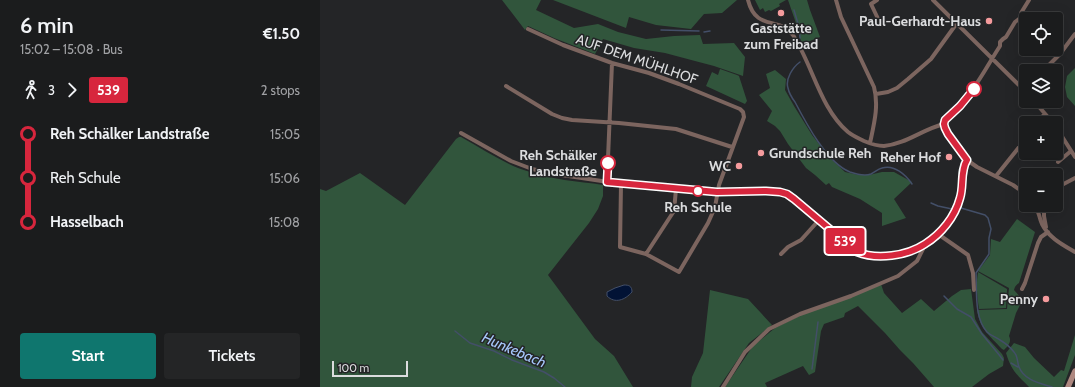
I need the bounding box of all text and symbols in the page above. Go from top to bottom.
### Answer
marker: Gaststätte zum Freibad [776,8,786,18]
text: 6 min [20,12,74,39]
place label: Paul-Gerhardt-Haus [859,12,981,30]
map controls [1019,12,1063,212]
button: locate [1019,12,1063,56]
marker: Paul-Gerhardt-Haus [984,16,994,26]
place label: Gaststätte zum Freibad [744,19,818,53]
text: €1.50 [263,25,300,43]
street label: AUF DEM MÜHLHOF [574,30,701,89]
text: 15:02 – 15:08 · Bus [20,41,123,57]
button: layers [1019,64,1063,108]
icon: walk [20,79,42,101]
icon: forward [61,79,83,101]
text: 539 [97,81,120,99]
unlabelled marker [966,81,982,97]
text: 3 [48,82,55,98]
text: 2 stops [261,82,300,98]
button: + [1019,116,1063,160]
text: Reh Schälker Landstraße [50,125,209,143]
text: 15:05 [270,126,300,142]
place label: Grundschule Reh [769,144,871,162]
place label: Reh Schälker Landstraße [519,146,597,180]
marker: Grundschule Reh [756,148,766,158]
place label: Reher Hof [880,148,941,166]
marker: Reher Hof [944,152,954,162]
marker: Reh Schälker Landstraße [600,155,616,171]
place label: WC [709,157,731,175]
marker: WC [734,161,744,171]
button: − [1019,168,1063,212]
text: Reh Schule [50,169,121,187]
text: 15:06 [270,170,300,186]
marker: Reh Schule [692,185,704,197]
place label: Reh Schule [664,198,732,216]
text: Hasselbach [50,213,124,231]
text: 15:08 [269,214,300,230]
line badge: 539 [822,228,868,254]
text: 539 [834,232,856,250]
place label: Penny [1000,290,1038,308]
marker: Penny [1041,294,1051,304]
water label: Hunkebach [479,328,549,372]
button: Start [20,333,156,379]
button: Tickets [164,333,300,379]
scale bar [332,359,408,378]
text: 100 m [338,361,369,375]

